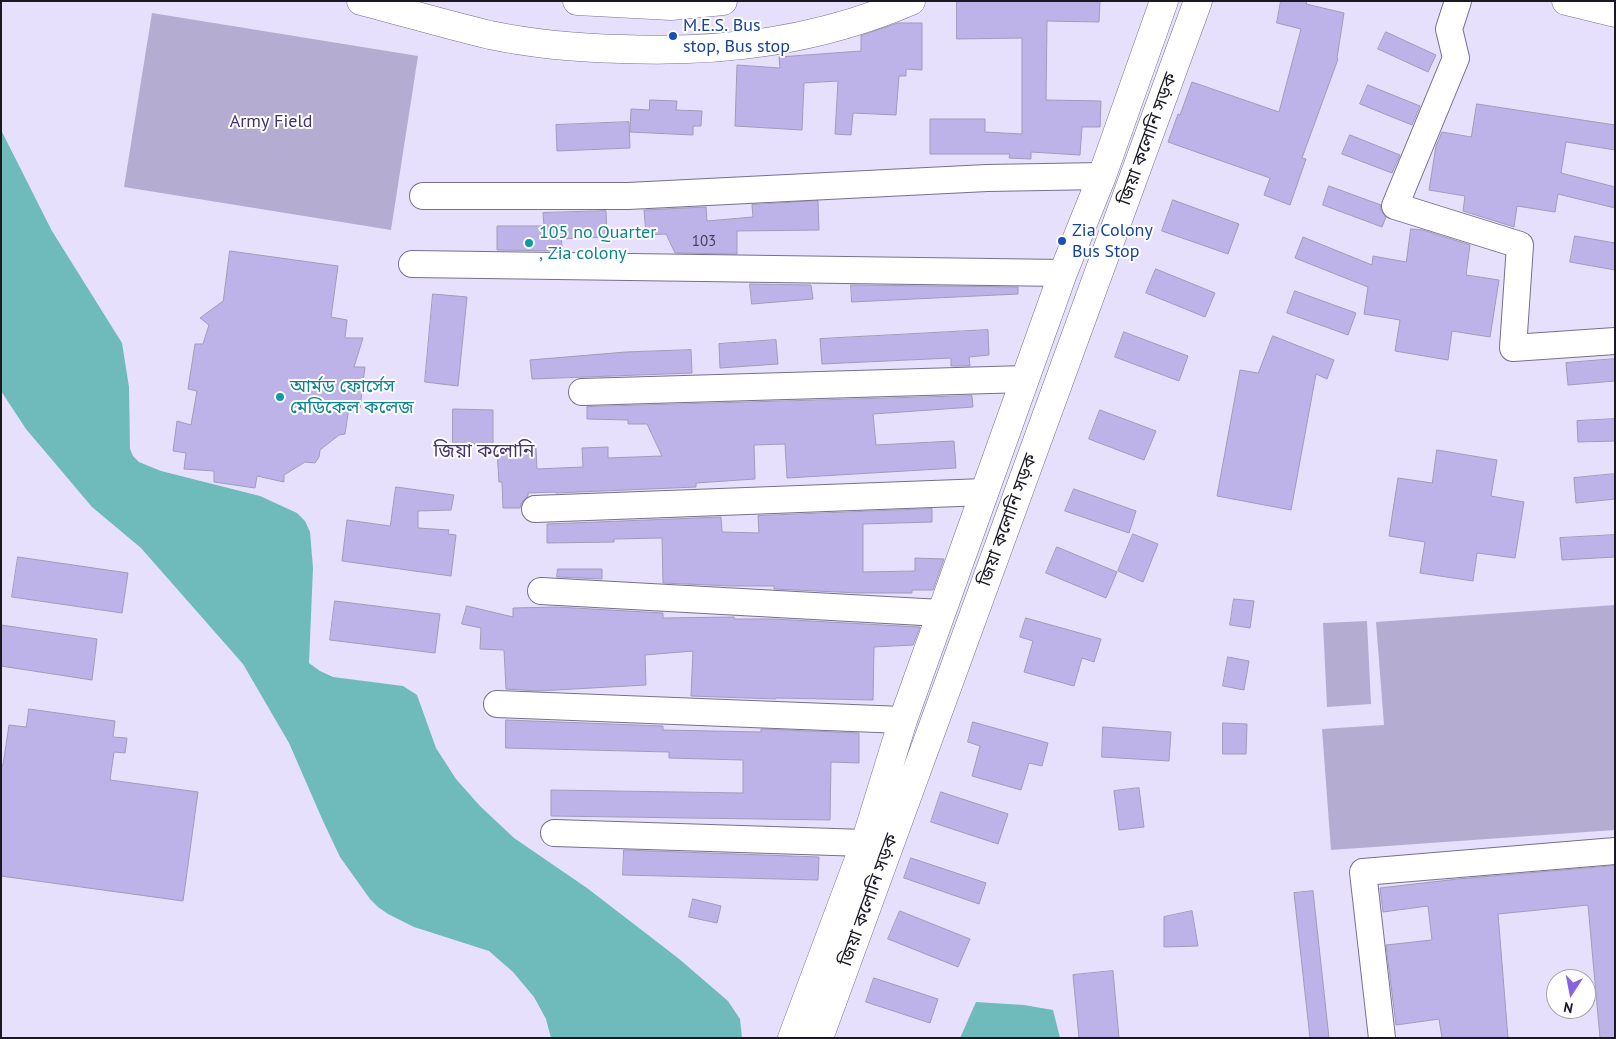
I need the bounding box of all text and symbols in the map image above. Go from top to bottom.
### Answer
place label: M.E.S. Bus stop, Bus stop [683,15,790,58]
marker: M.E.S. Bus stop, Bus stop [667,30,679,42]
street label: জিয়া কলোনি সড়ক [1114,70,1182,208]
park label: Army Field [230,111,312,133]
place label: Zia Colony Bus Stop [1072,220,1153,262]
place label: 105 no Quarter , Zia colony [539,222,656,264]
house number: 103 [692,233,716,251]
marker: Zia Colony Bus Stop [1056,235,1068,247]
marker: 105 no Quarter , Zia colony [523,237,535,249]
place label: আর্মড ফোর্সেস মেডিকেল কলেজ [290,376,414,418]
marker: আর্মড ফোর্সেস মেডিকেল কলেজ [274,391,286,403]
district label: জিয়া কলোনি [433,441,535,463]
street label: জিয়া কলোনি সড়ক [974,451,1042,589]
street label: জিয়া কলোনি সড়ক [835,831,903,969]
north arrow [1546,969,1596,1019]
text: N [1562,998,1575,1017]

